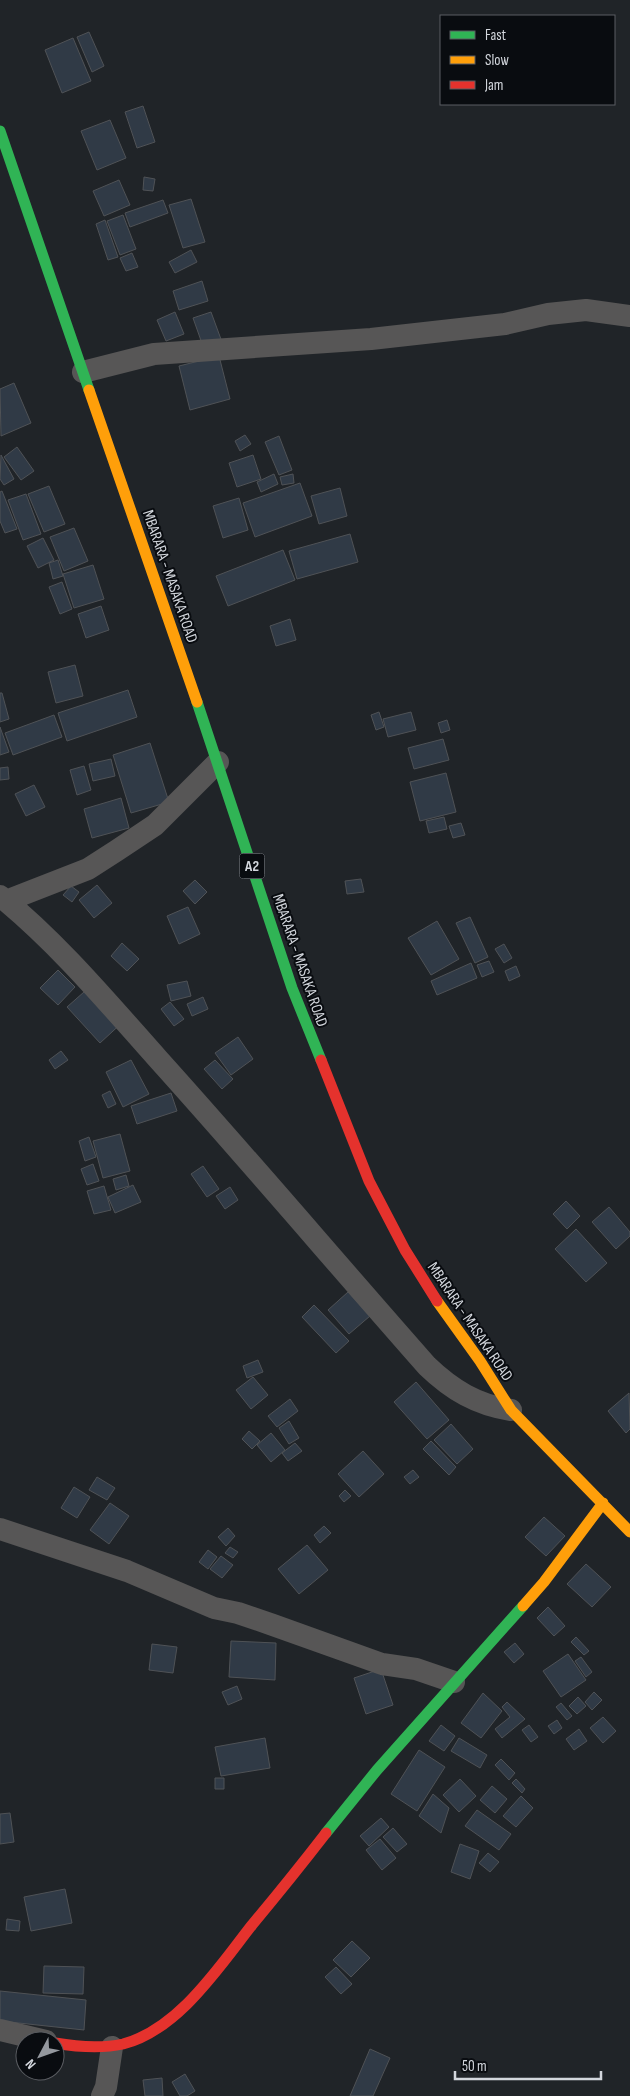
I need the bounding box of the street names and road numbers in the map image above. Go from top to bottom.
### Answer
street label: MBARARA - MASAKA ROAD [138,508,201,645]
road number: A2 [240,854,264,878]
street label: MBARARA - MASAKA ROAD [268,892,331,1029]
street label: MBARARA - MASAKA ROAD [423,1259,517,1385]

